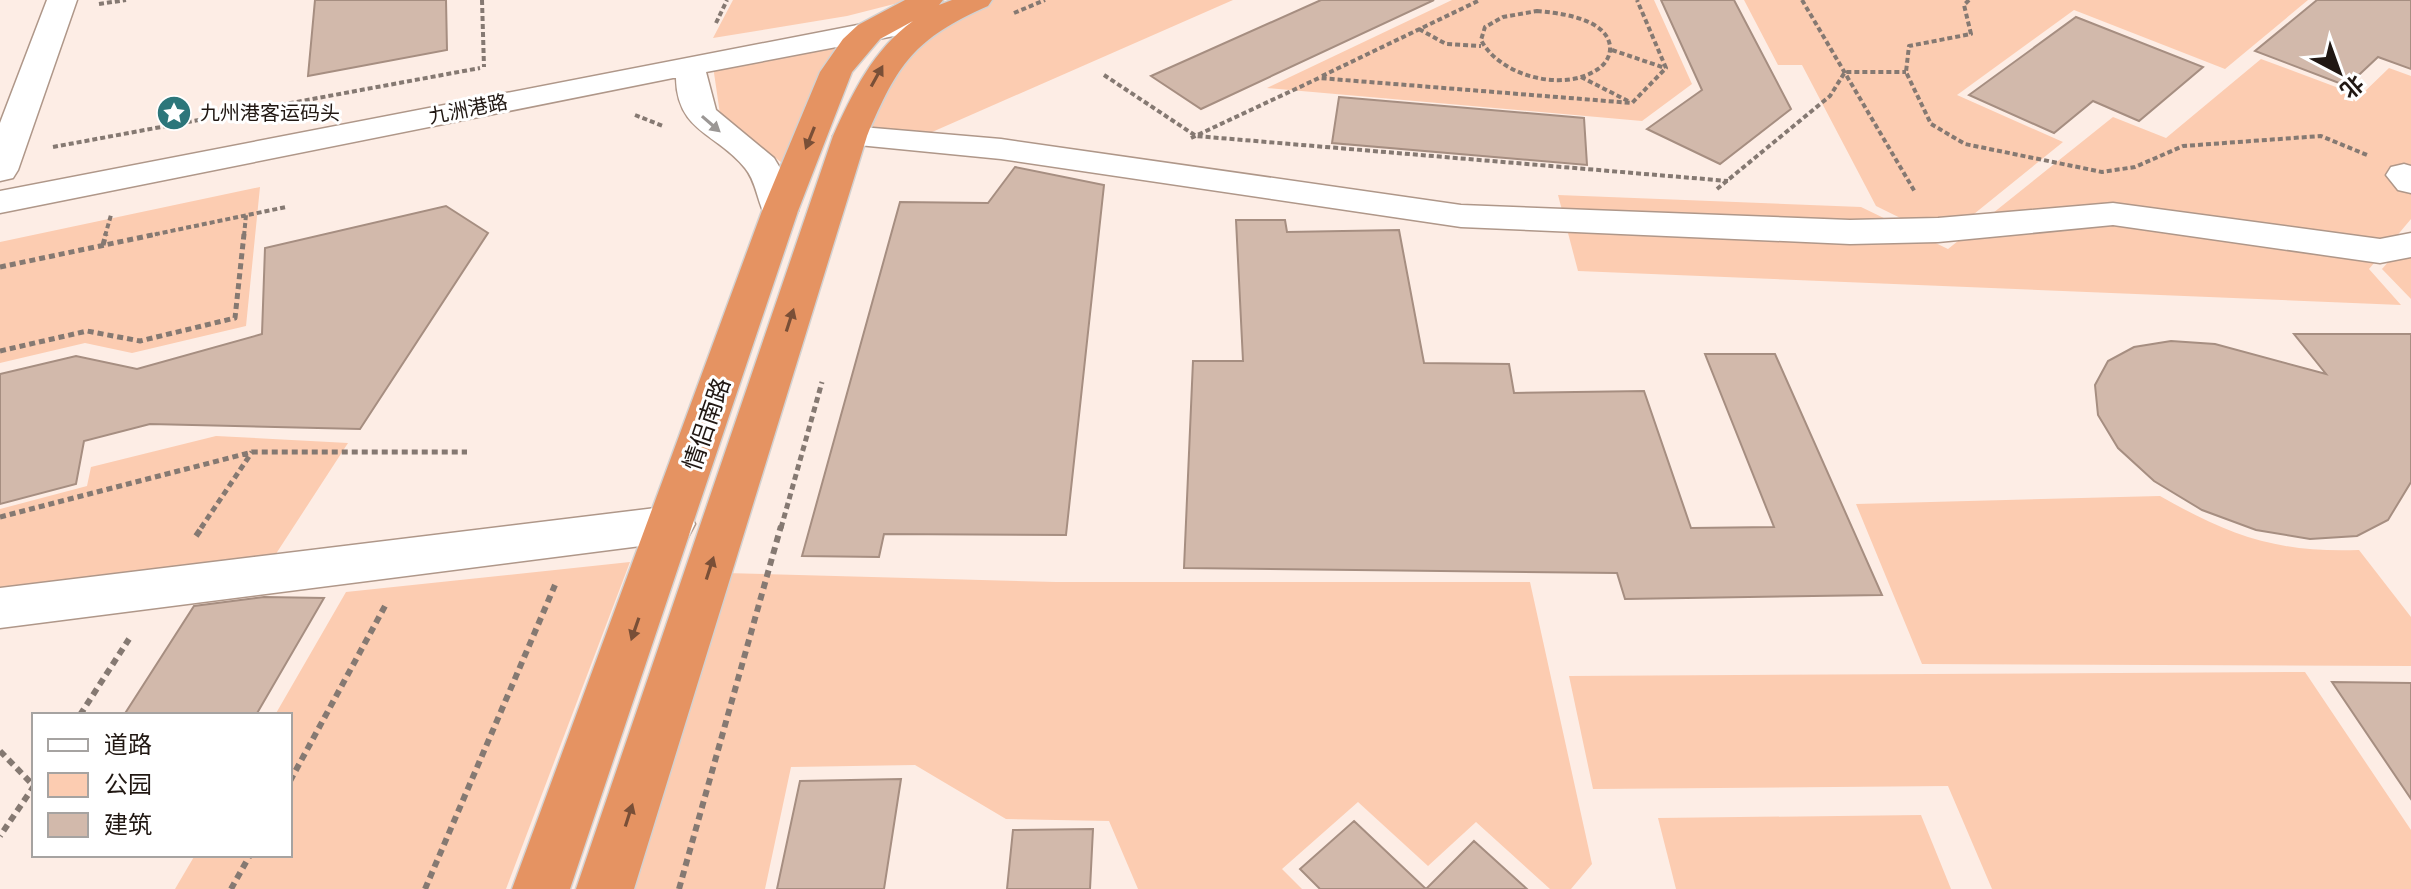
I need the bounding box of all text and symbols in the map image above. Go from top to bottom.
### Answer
north arrow [2299,32,2379,112]
one-way arrow [870,65,884,87]
text: 北 [2334,69,2368,103]
street label: 九洲港路 [427,91,510,129]
place icon: 九州港客运码头 [155,94,193,132]
place label: 九州港客运码头 [200,102,340,126]
one-way arrow [701,115,721,132]
one-way arrow [803,126,816,150]
one-way arrow [784,308,797,332]
street label: 情侣南路 [678,374,737,474]
one-way arrow [704,555,716,579]
one-way arrow [628,617,640,641]
legend [32,713,292,857]
text: 道路 [104,731,152,760]
text: 公园 [104,771,152,800]
one-way arrow [624,802,636,826]
text: 建筑 [104,811,152,840]

